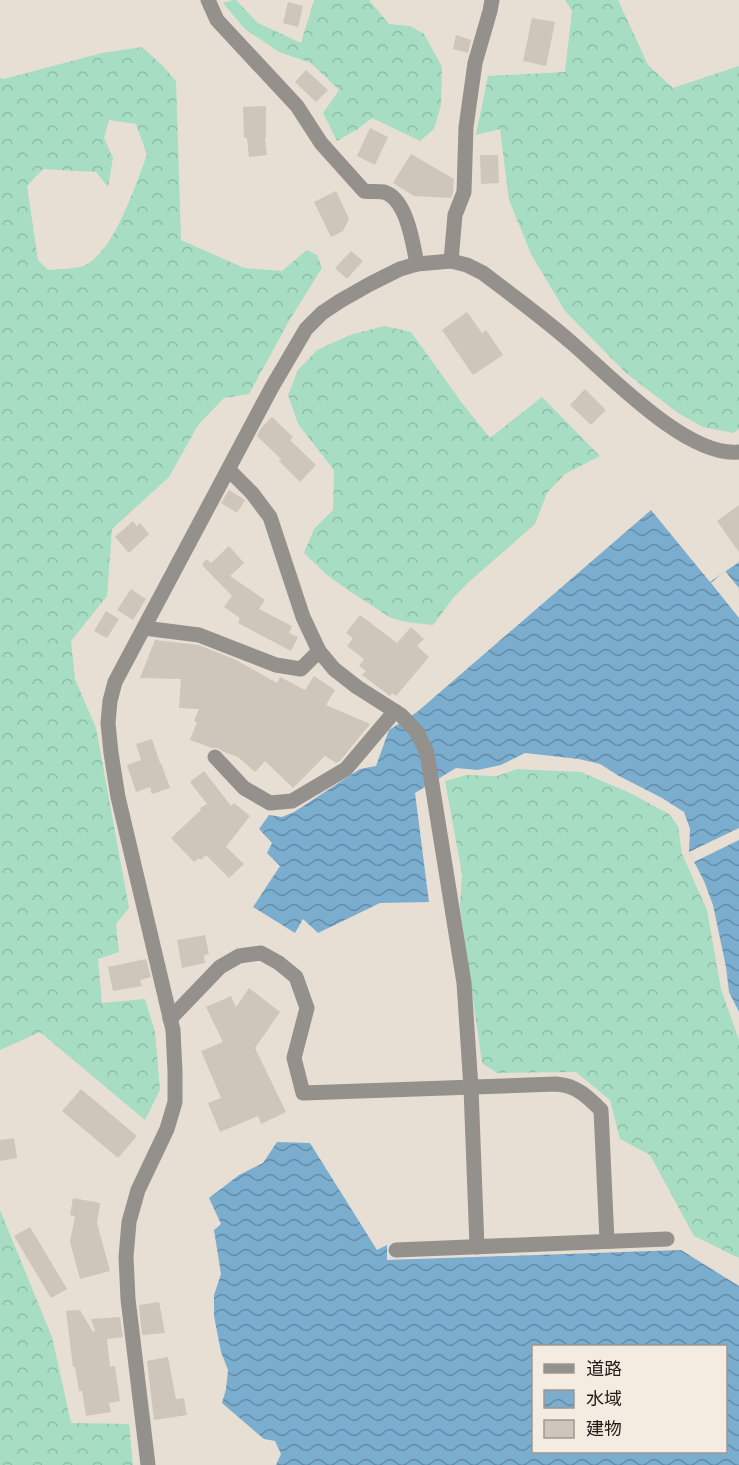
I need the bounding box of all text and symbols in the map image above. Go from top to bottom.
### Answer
legend [532,1345,727,1453]
text: 道路 [586,1358,622,1379]
text: 水域 [586,1388,622,1409]
text: 建物 [586,1418,622,1439]

